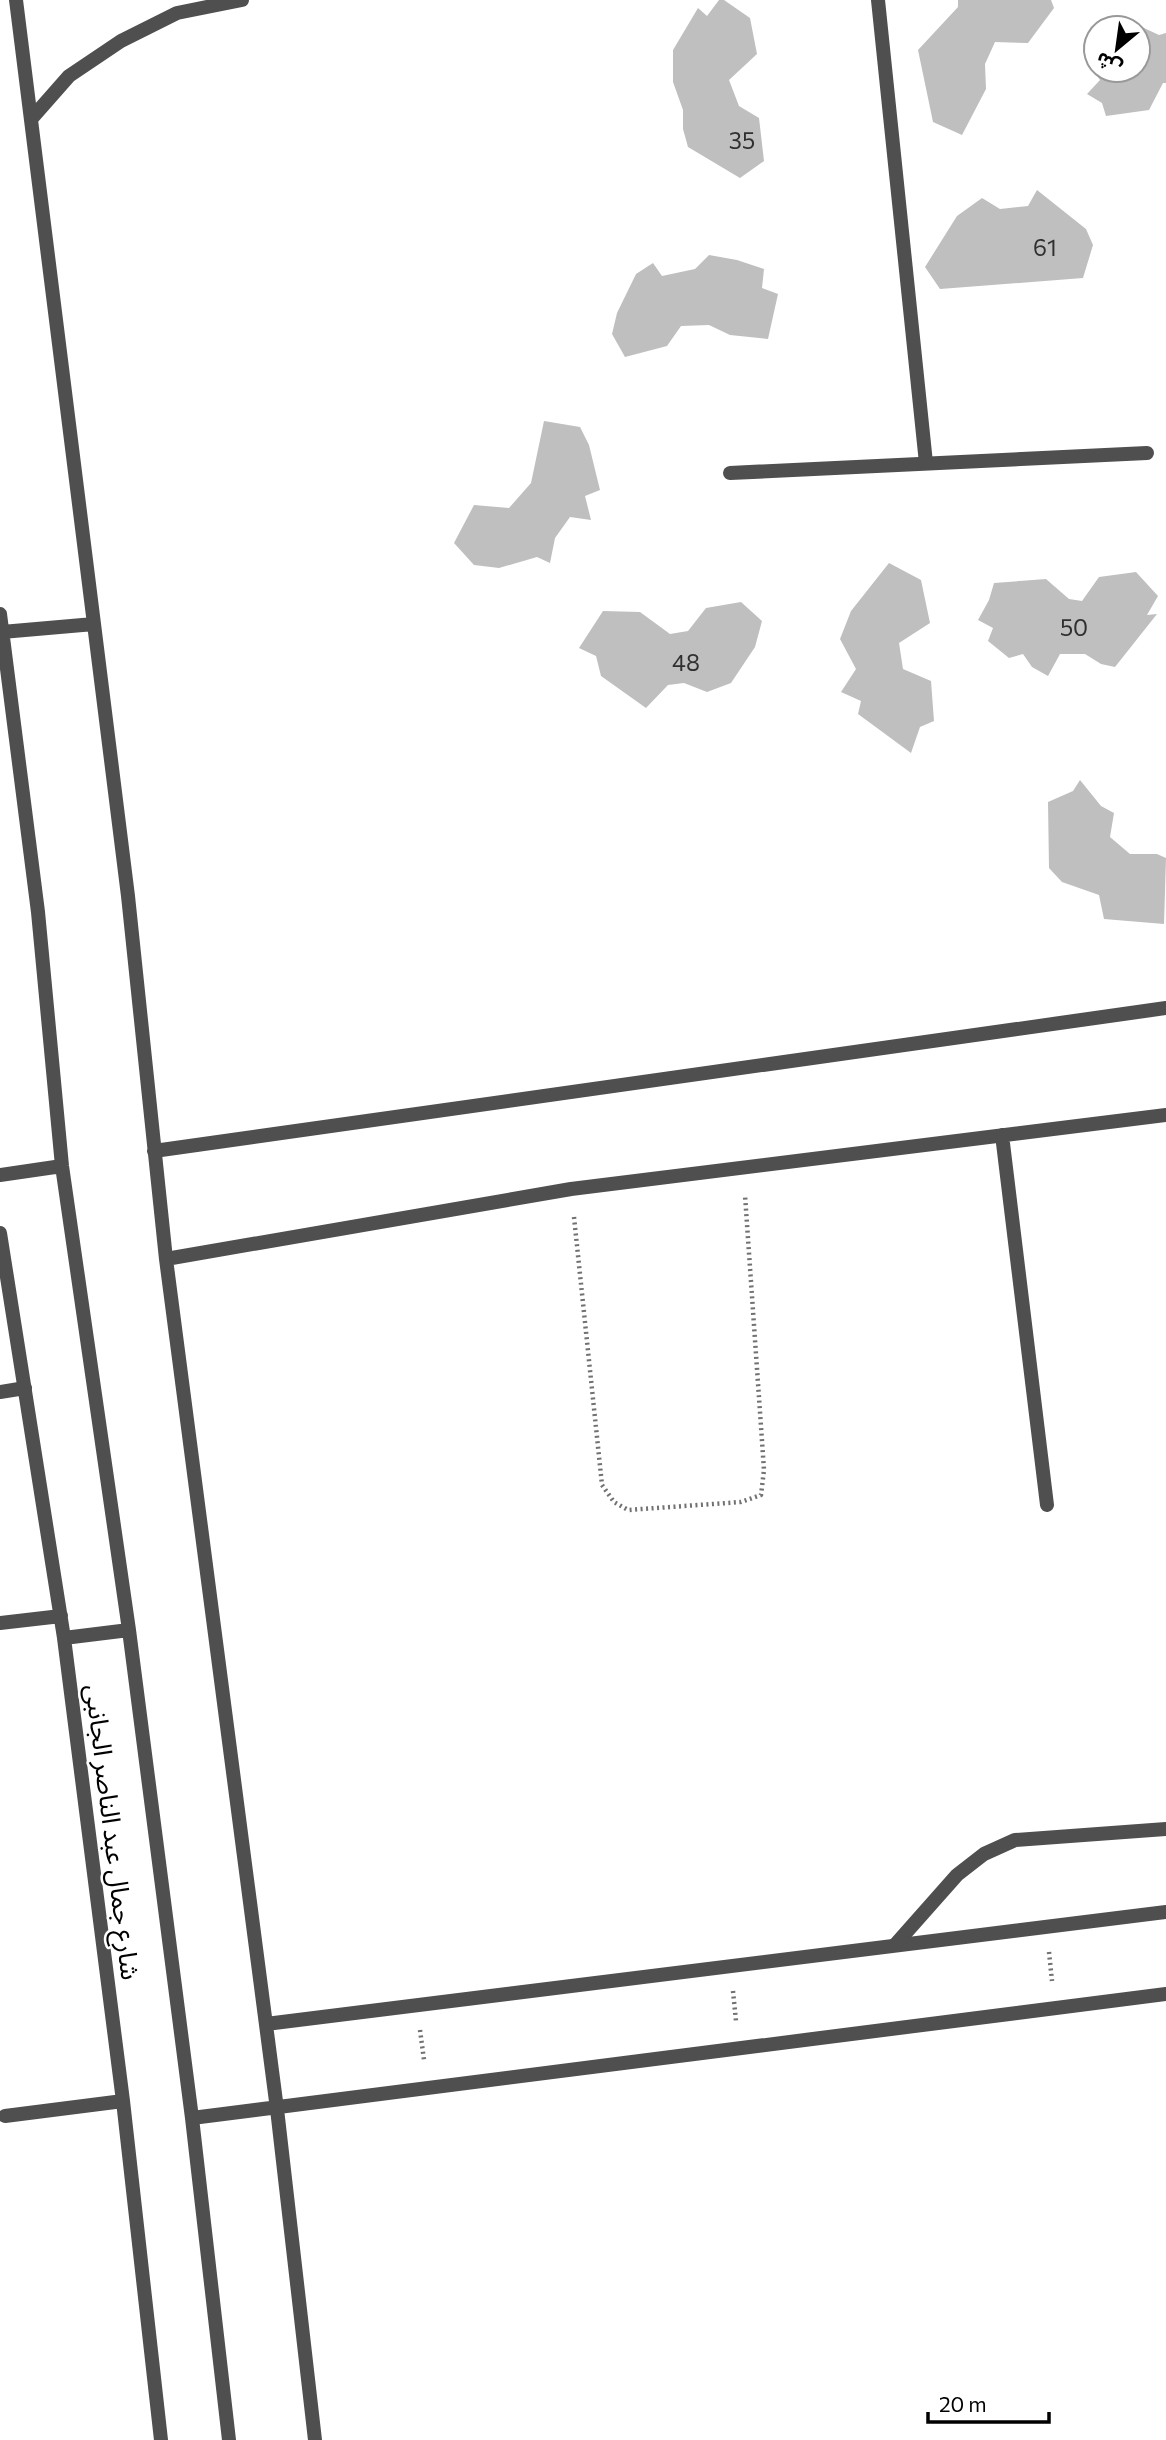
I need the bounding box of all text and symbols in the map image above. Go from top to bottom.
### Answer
north arrow [1082,14,1152,84]
text: ش [1092,48,1125,81]
house number: 35 [729,126,755,154]
house number: 61 [1033,233,1057,261]
house number: 50 [1060,613,1088,641]
house number: 48 [672,648,700,676]
street label: شارع جمال عبد الناصر الجانبى [76,1682,148,1982]
scale bar [928,2380,1049,2424]
text: 20 m [939,2391,987,2416]

